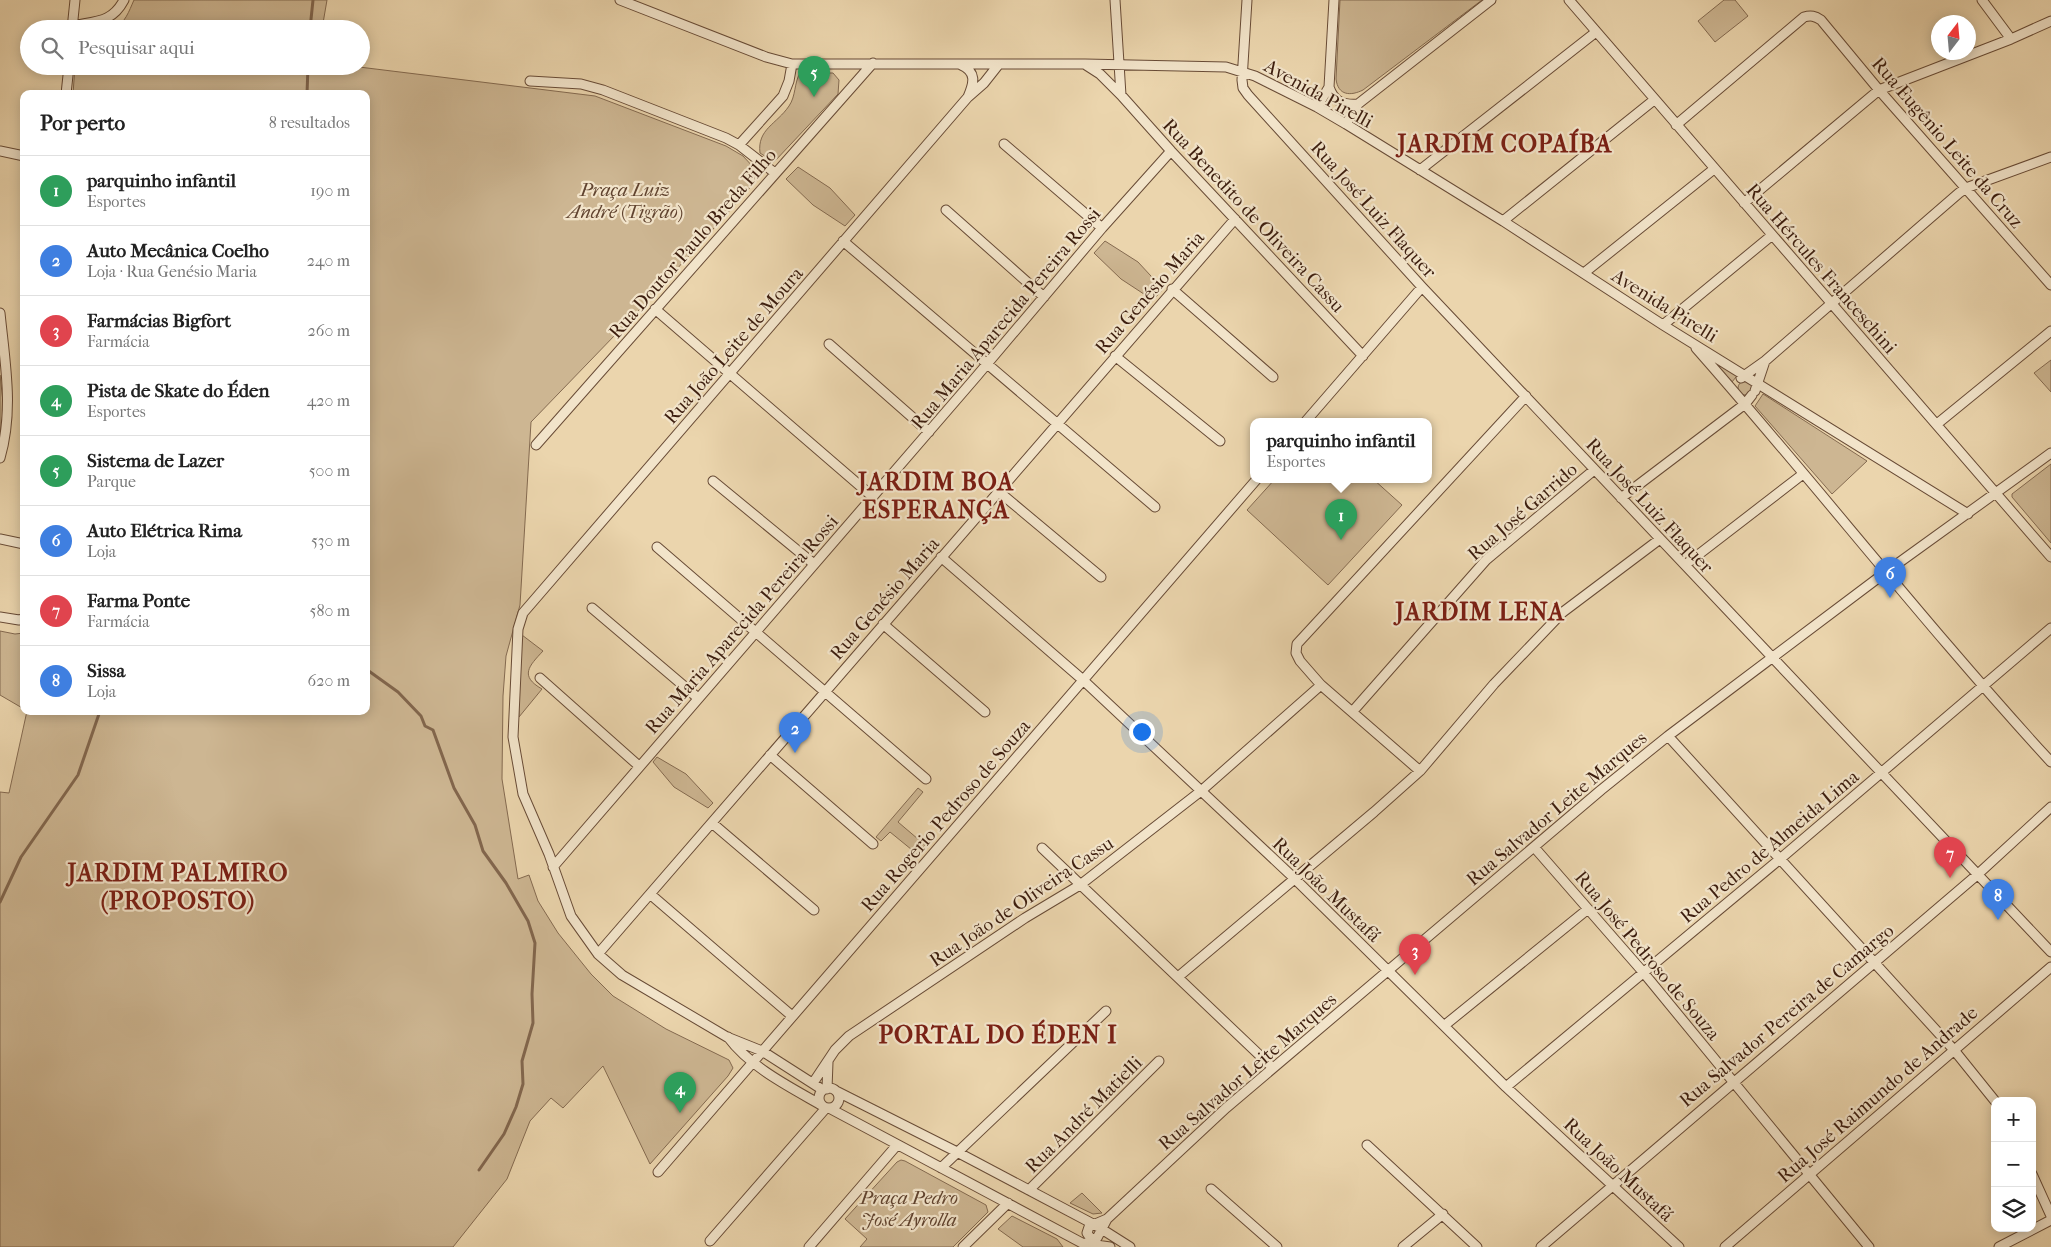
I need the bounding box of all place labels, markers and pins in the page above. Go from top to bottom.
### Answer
pin: 5 [798,56,830,97]
pin: 1 [1325,499,1357,540]
pin: 6 [1874,557,1906,598]
pin: 2 [779,712,811,753]
pin: 7 [1934,837,1966,878]
pin: 8 [1982,879,2014,920]
pin: 3 [1399,934,1431,975]
pin: 4 [664,1072,696,1113]

